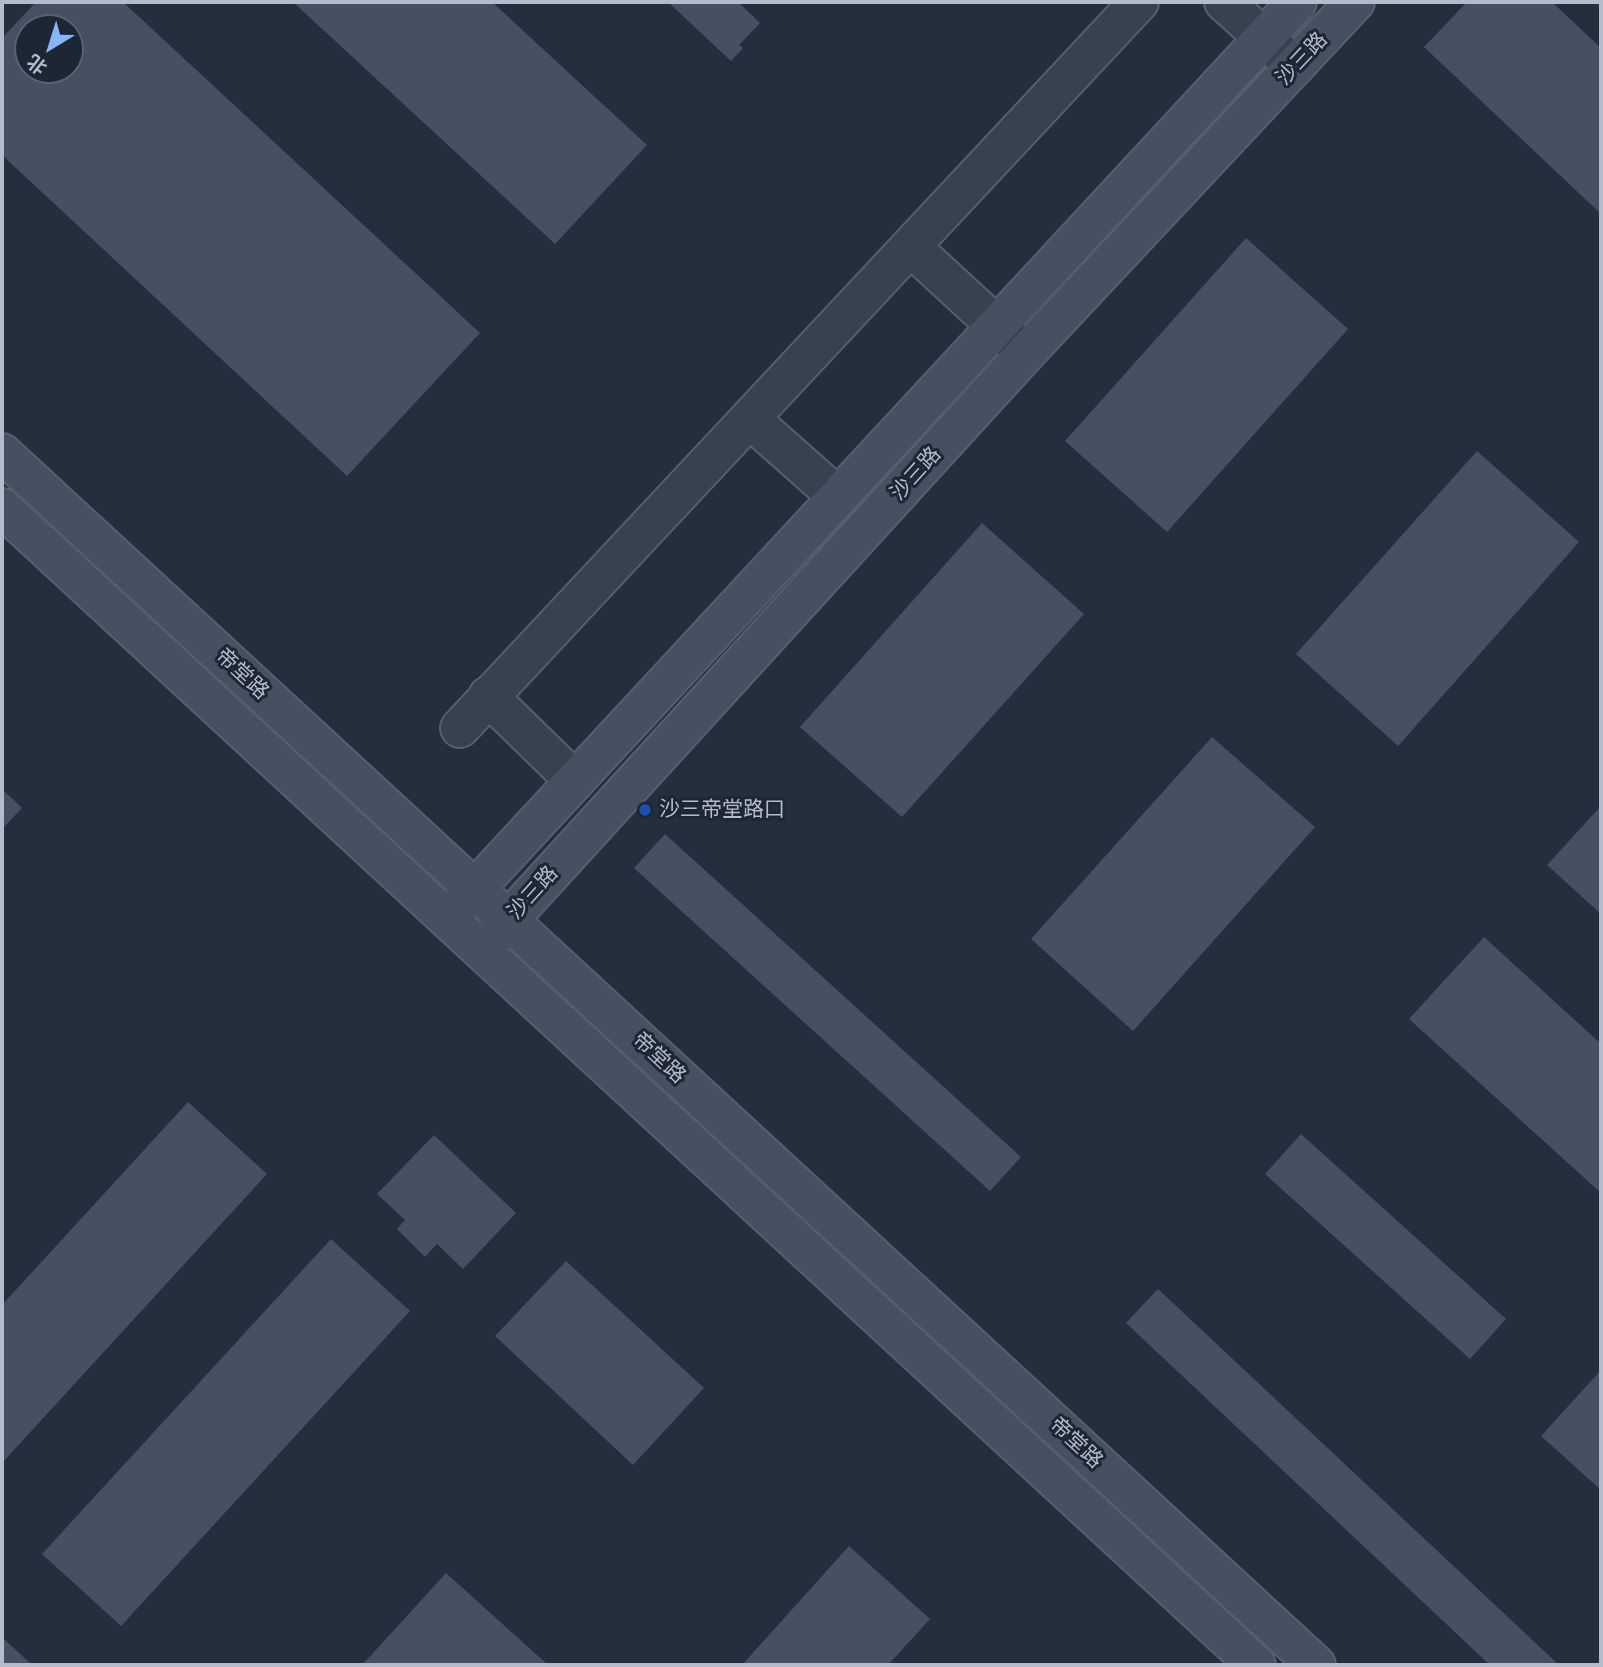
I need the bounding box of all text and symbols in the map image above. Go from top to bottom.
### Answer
north arrow [14,14,84,84]
street label: 沙三路 [1271,27,1333,91]
text: 北 [22,49,52,79]
street label: 沙三路 [886,442,946,506]
street label: 帝堂路 [210,643,274,705]
place label: 沙三帝堂路口 [659,797,785,823]
marker: 沙三帝堂路口 [637,802,653,818]
street label: 沙三路 [503,861,563,925]
street label: 帝堂路 [627,1027,691,1089]
street label: 帝堂路 [1044,1412,1108,1474]

